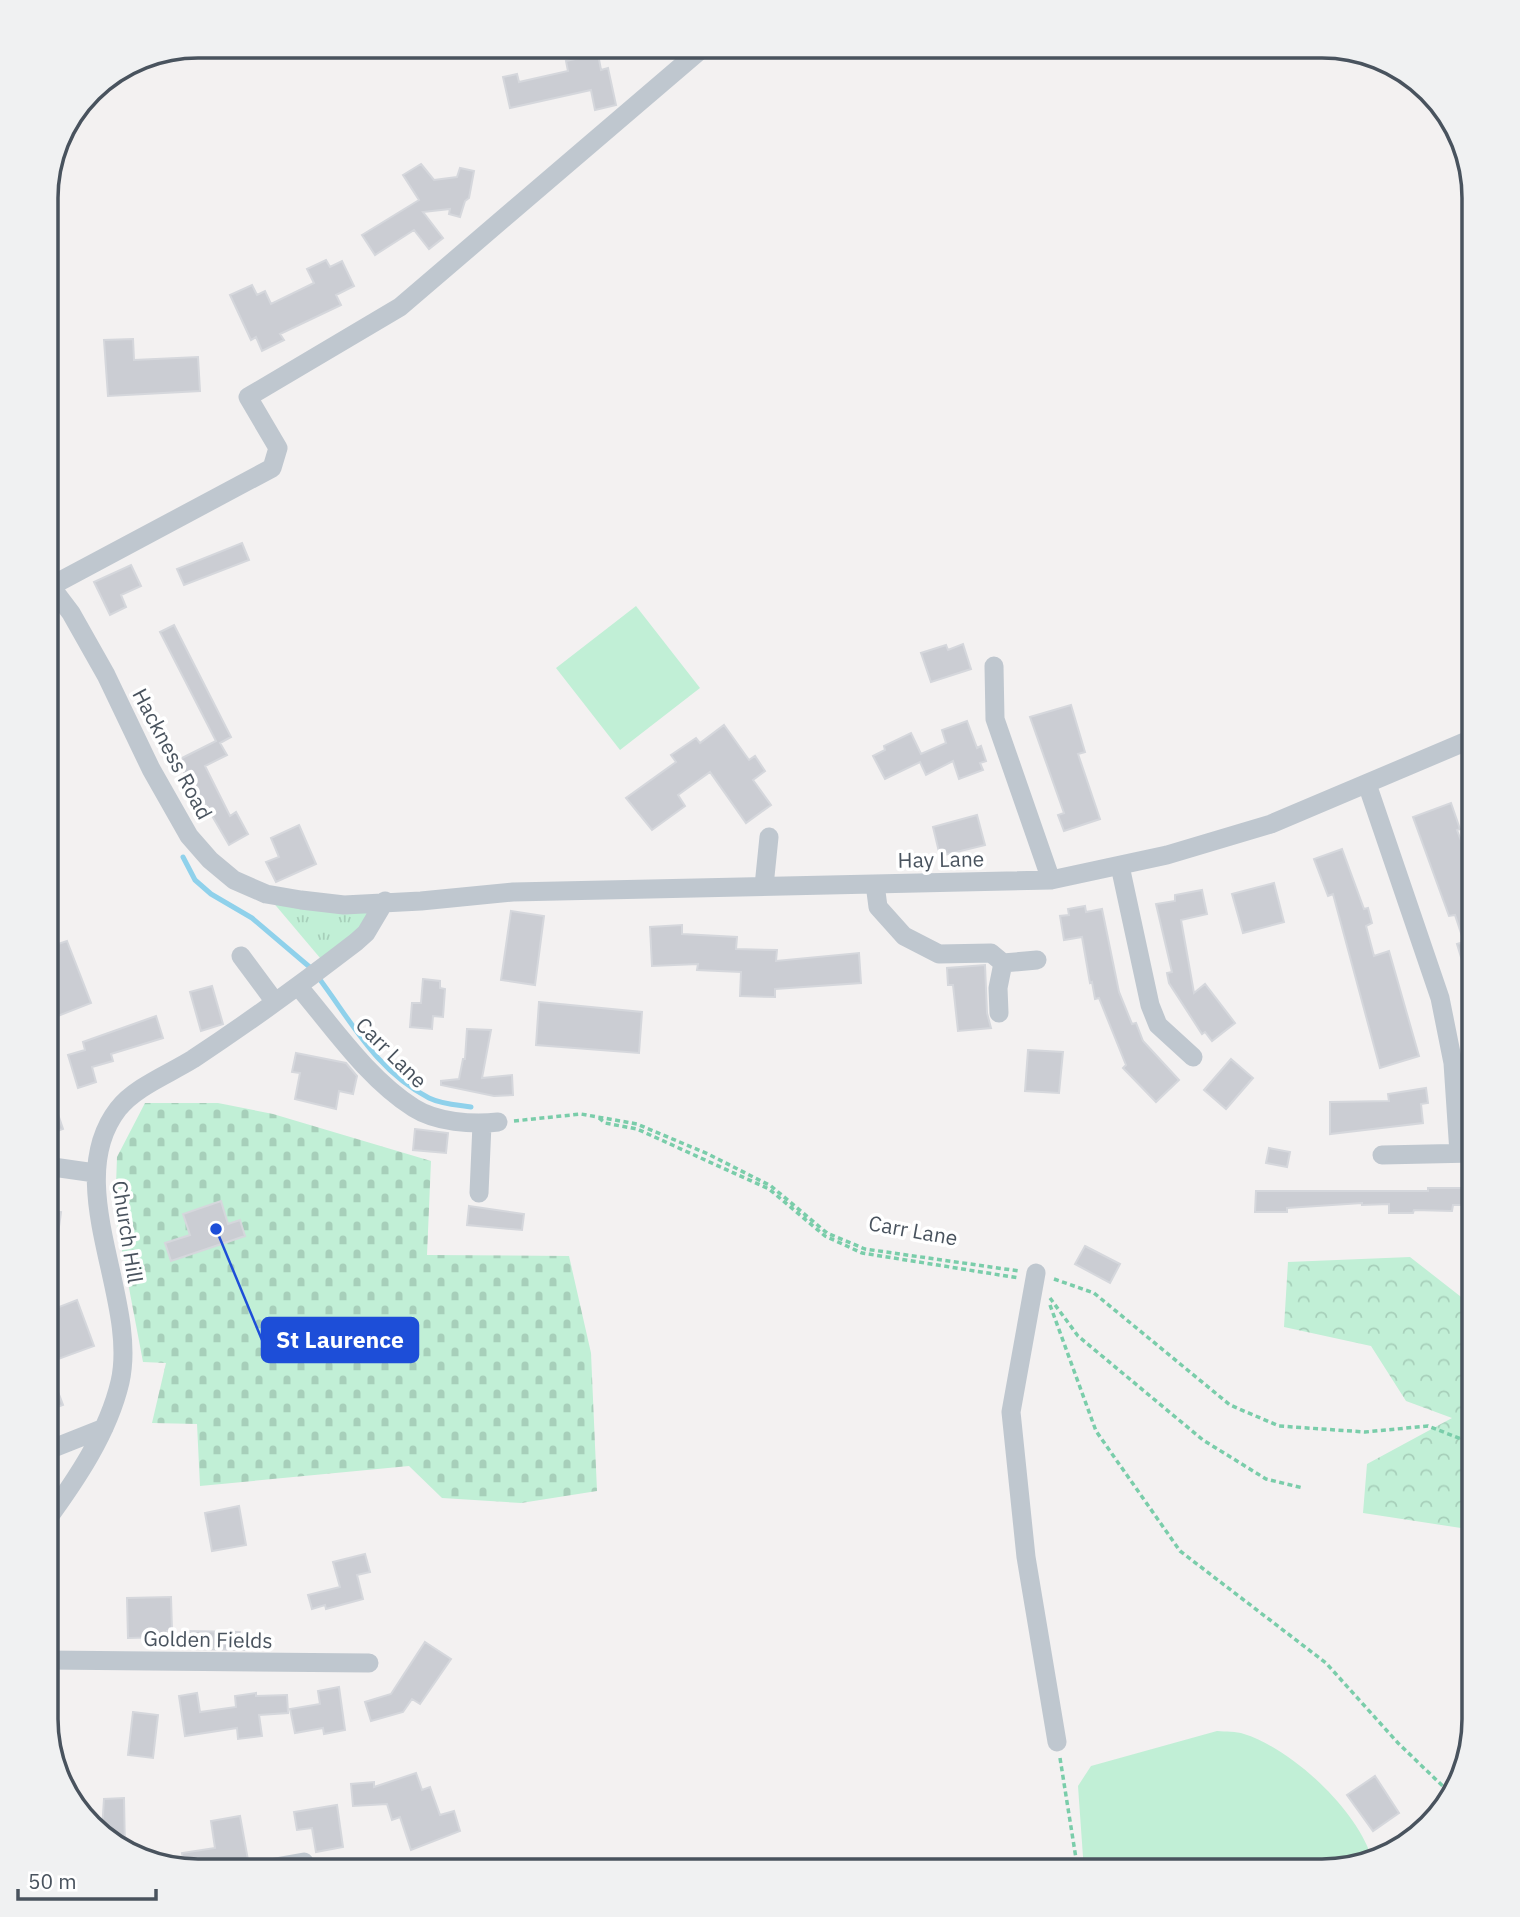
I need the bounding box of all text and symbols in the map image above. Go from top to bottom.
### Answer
street label: Hackness Road [127,683,219,824]
street label: Hay Lane [897,844,985,874]
street label: Carr Lane [350,1011,433,1094]
street label: Church Hill [106,1179,150,1285]
street label: Carr Lane [867,1208,960,1252]
callout: St Laurence [262,1318,418,1362]
text: St Laurence [276,1324,404,1354]
street label: Golden Fields [143,1624,273,1654]
scale bar [18,1857,156,1901]
text: 50 m [28,1867,77,1895]

